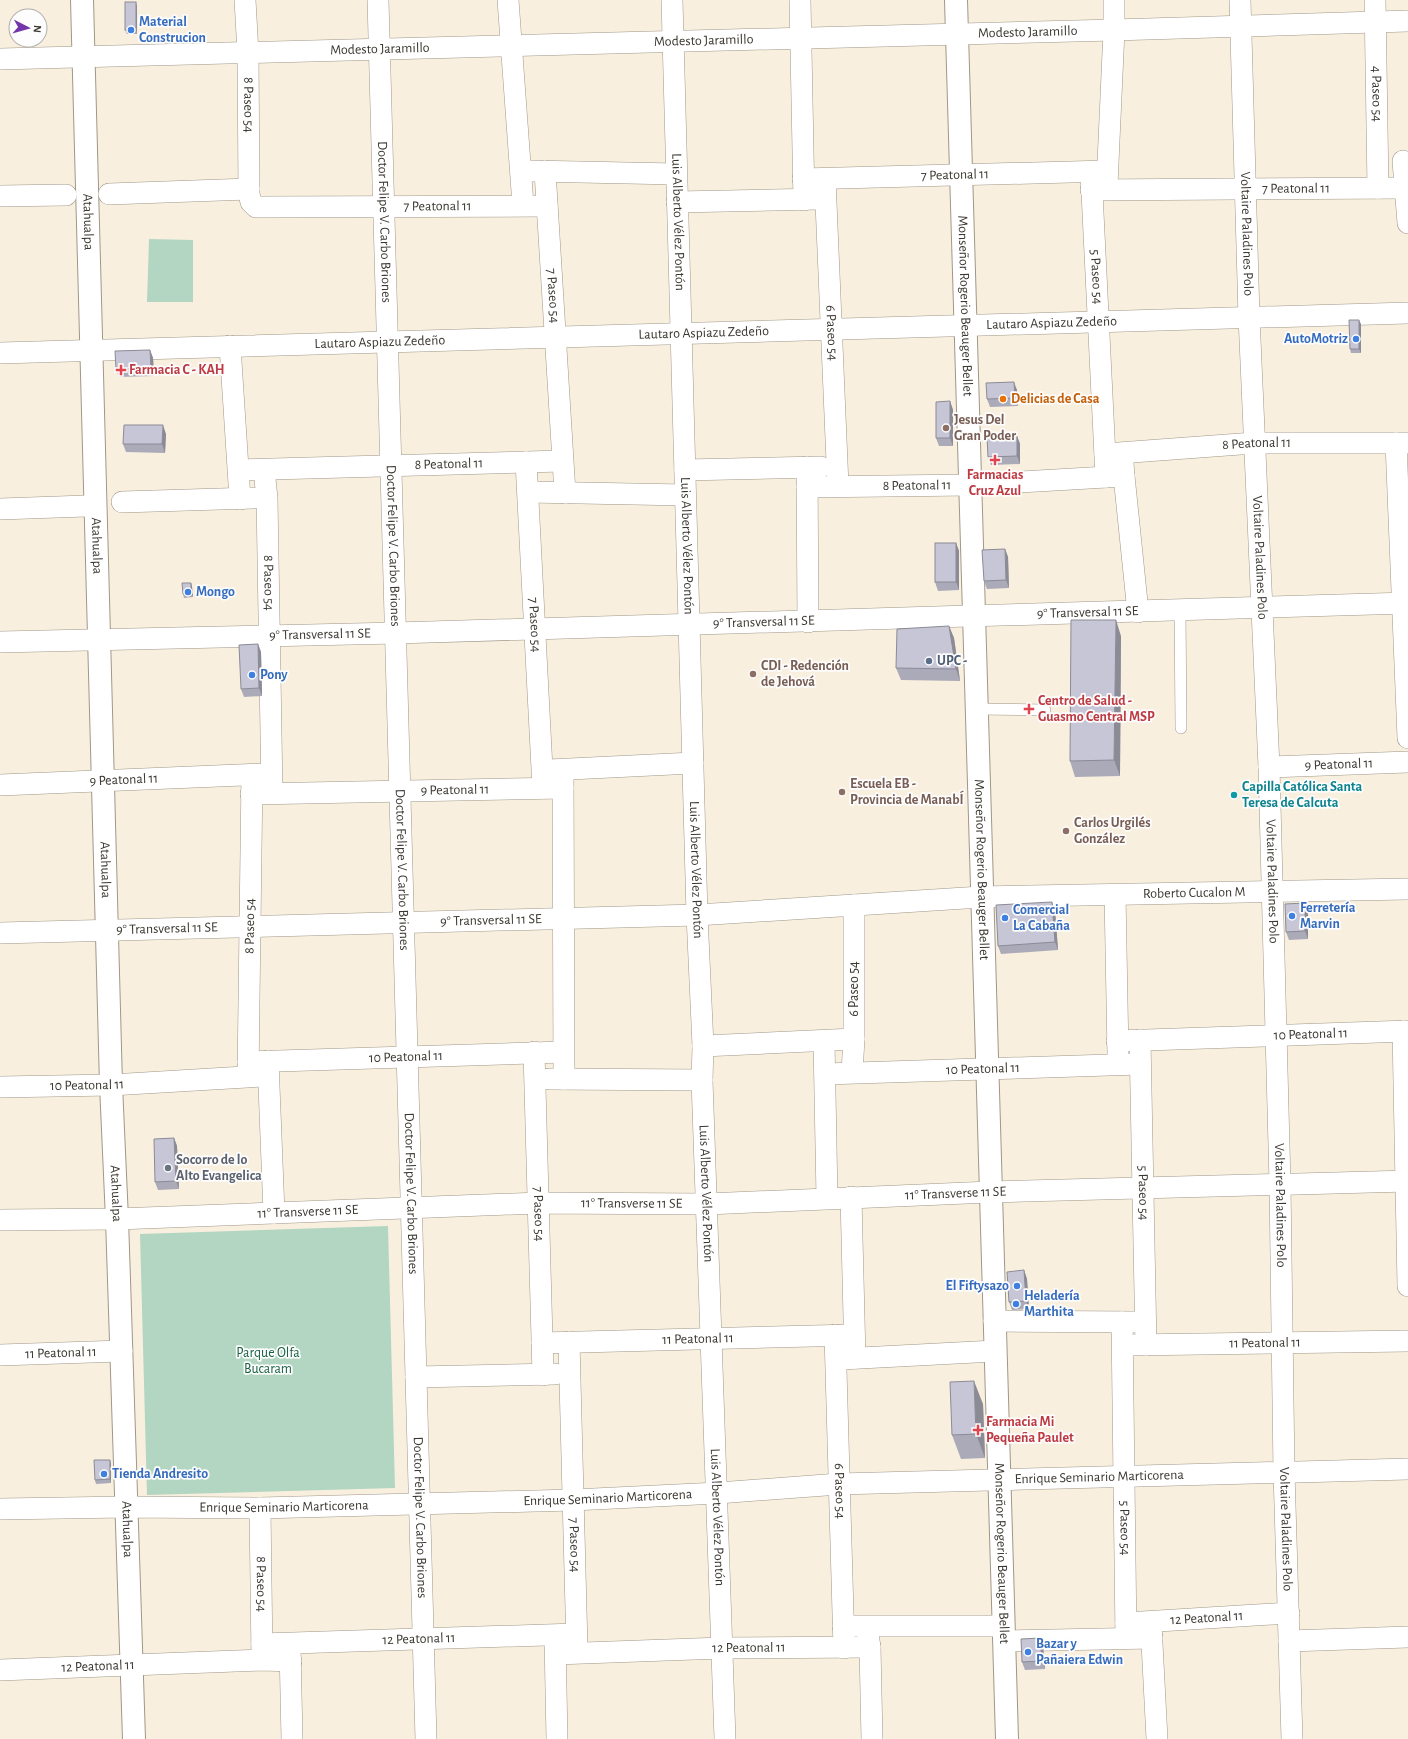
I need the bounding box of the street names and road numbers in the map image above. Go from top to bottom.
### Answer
street label: Modesto Jaramillo [978,24,1078,41]
street label: Modesto Jaramillo [654,32,754,49]
street label: Modesto Jaramillo [330,41,430,57]
street label: 4 Paseo 54 [1369,66,1384,122]
street label: 8 Paseo 54 [241,77,256,133]
street label: Doctor Felipe V. Carbo Briones [375,141,393,303]
street label: Luis Alberto Vélez Pontón [669,153,687,291]
street label: 7 Peatonal 11 [921,167,989,183]
street label: Voltaire Paladines Polo [1238,172,1255,296]
street label: 7 Peatonal 11 [1262,181,1330,196]
street label: Atahualpa [80,193,96,251]
street label: 7 Peatonal 11 [404,199,472,213]
street label: Monseñor Rogerio Beauger Bellet [955,215,975,397]
street label: 5 Paseo 54 [1088,249,1105,305]
street label: 7 Paseo 54 [544,268,561,324]
street label: 6 Paseo 54 [823,305,840,361]
street label: Lautaro Aspiazu Zedeño [986,314,1117,332]
street label: Lautaro Aspiazu Zedeño [638,324,769,342]
street label: Lautaro Aspiazu Zedeño [314,333,446,351]
street label: 8 Peatonal 11 [1222,436,1291,452]
street label: 8 Peatonal 11 [414,456,483,472]
street label: Doctor Felipe V. Carbo Briones [384,465,402,627]
street label: Luis Alberto Vélez Pontón [678,477,696,615]
street label: 8 Peatonal 11 [883,478,951,493]
street label: Voltaire Paladines Polo [1250,495,1269,620]
street label: Atahualpa [89,517,104,575]
street label: 8 Paseo 54 [261,555,276,611]
street label: 7 Paseo 54 [526,597,543,653]
street label: 9° Transversal 11 SE [1037,604,1139,621]
street label: 9° Transversal 11 SE [713,614,815,631]
street label: 9° Transversal 11 SE [269,626,371,643]
street label: 9 Peatonal 11 [1304,756,1374,773]
street label: 9 Peatonal 11 [89,771,159,788]
street label: Monseñor Rogerio Beauger Bellet [972,779,991,961]
street label: 9 Peatonal 11 [420,782,489,798]
street label: Doctor Felipe V. Carbo Briones [393,789,411,951]
street label: Luis Alberto Vélez Pontón [687,801,705,939]
street label: Voltaire Paladines Polo [1263,819,1281,944]
street label: Atahualpa [97,841,113,899]
street label: Roberto Cucalon M [1143,885,1246,901]
street label: 8 Paseo 54 [243,898,257,954]
street label: 9° Transversal 11 SE [440,912,542,929]
street label: 9° Transversal 11 SE [116,920,218,937]
street label: 6 Paseo 54 [847,961,861,1017]
street label: 10 Peatonal 11 [1273,1026,1348,1043]
street label: 10 Peatonal 11 [369,1049,443,1065]
street label: 10 Peatonal 11 [946,1061,1020,1077]
street label: 10 Peatonal 11 [50,1077,125,1093]
street label: Doctor Felipe V. Carbo Briones [402,1113,420,1275]
street label: Luis Alberto Vélez Pontón [697,1124,715,1263]
street label: Voltaire Paladines Polo [1272,1143,1288,1268]
street label: Atahualpa [108,1165,124,1223]
street label: 5 Paseo 54 [1135,1165,1151,1221]
street label: 11° Transverse 11 SE [905,1185,1006,1203]
street label: 7 Paseo 54 [531,1186,546,1242]
street label: 11° Transverse 11 SE [581,1196,683,1211]
street label: 11° Transverse 11 SE [257,1203,359,1221]
street label: 11 Peatonal 11 [662,1331,734,1347]
street label: 11 Peatonal 11 [1229,1336,1301,1351]
street label: 11 Peatonal 11 [25,1345,97,1361]
street label: Doctor Felipe V. Carbo Briones [411,1436,429,1598]
street label: Luis Alberto Vélez Pontón [708,1448,727,1586]
street label: 6 Paseo 54 [832,1463,847,1519]
street label: Monseñor Rogerio Beauger Bellet [992,1463,1011,1645]
street label: Voltaire Paladines Polo [1277,1467,1295,1592]
street label: Enrique Seminario Marticorena [1015,1468,1185,1486]
street label: Enrique Seminario Marticorena [523,1487,693,1508]
street label: Enrique Seminario Marticorena [199,1498,369,1515]
street label: 5 Paseo 54 [1117,1500,1132,1556]
street label: Atahualpa [119,1501,135,1558]
street label: 7 Paseo 54 [567,1517,582,1573]
street label: 8 Paseo 54 [254,1556,268,1612]
street label: 12 Peatonal 11 [1170,1609,1244,1627]
street label: 12 Peatonal 11 [382,1631,456,1647]
street label: 12 Peatonal 11 [712,1641,786,1655]
street label: 12 Peatonal 11 [61,1658,135,1675]

